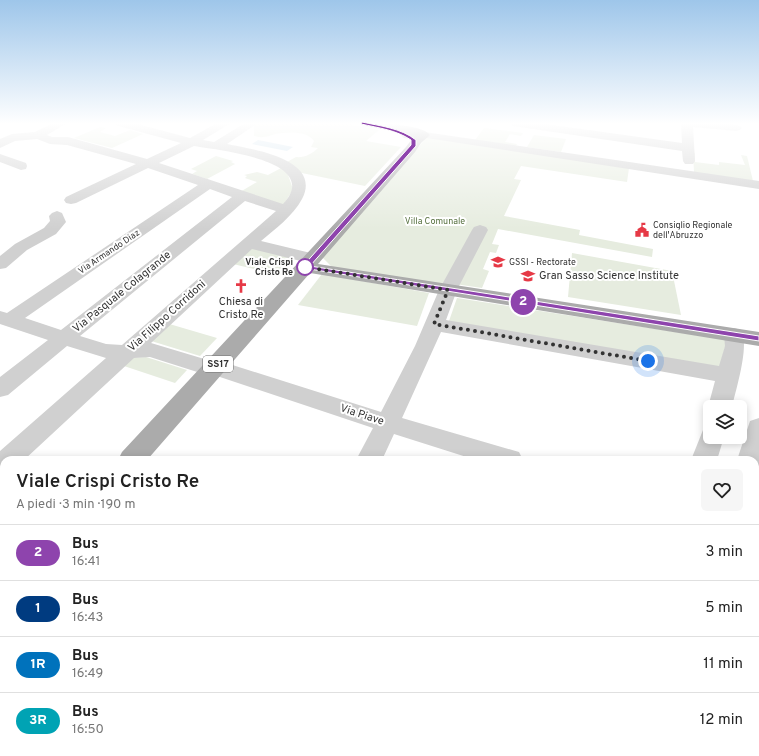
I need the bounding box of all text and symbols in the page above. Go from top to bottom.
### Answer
park label: Villa Comunale [405,216,465,227]
place label: Consiglio Regionale dell'Abruzzo [653,220,733,241]
public building icon: Consiglio Regionale dell'Abruzzo [634,222,650,238]
street label: Via Armando Diaz [76,227,142,277]
street label: Via Pasquale Colagrande [70,248,174,336]
school or university icon: GSSI - Rectorate [490,254,506,270]
place label: Viale Crispi Cristo Re [245,257,293,278]
place label: GSSI - Rectorate [509,257,576,268]
marker: Viale Crispi Cristo Re [296,258,314,276]
school or university icon: Gran Sasso Science Institute [520,268,536,284]
place label: Gran Sasso Science Institute [539,269,679,283]
street label: Via Filippo Corridoni [125,277,209,355]
church icon: Chiesa di Cristo Re [233,278,249,294]
line badge: 2 [510,289,536,315]
text: 2 [519,293,527,310]
place label: Chiesa di Cristo Re [219,295,264,322]
your location [638,351,658,371]
road number: SS17 [203,356,233,372]
map controls [703,400,747,444]
button: layers [703,400,747,444]
street label: Via Piave [338,401,386,429]
button: heart [701,469,743,511]
text: Viale Crispi Cristo Re [16,470,199,494]
text: A piedi · 3 min · 190 m [16,497,136,513]
text: Bus [72,535,99,554]
text: 3 min [705,543,743,562]
text: 2 [34,544,42,561]
text: 16:41 [72,554,100,570]
text: Bus [72,591,99,610]
text: 5 min [705,599,743,618]
text: 1 [35,600,41,617]
text: 16:43 [72,610,103,626]
text: Bus [72,647,99,666]
text: 11 min [703,655,743,674]
text: 1R [30,656,46,673]
text: 16:49 [72,666,103,682]
text: Bus [72,703,99,722]
text: 12 min [700,711,743,730]
text: 3R [29,712,47,729]
text: 16:50 [72,722,104,738]

